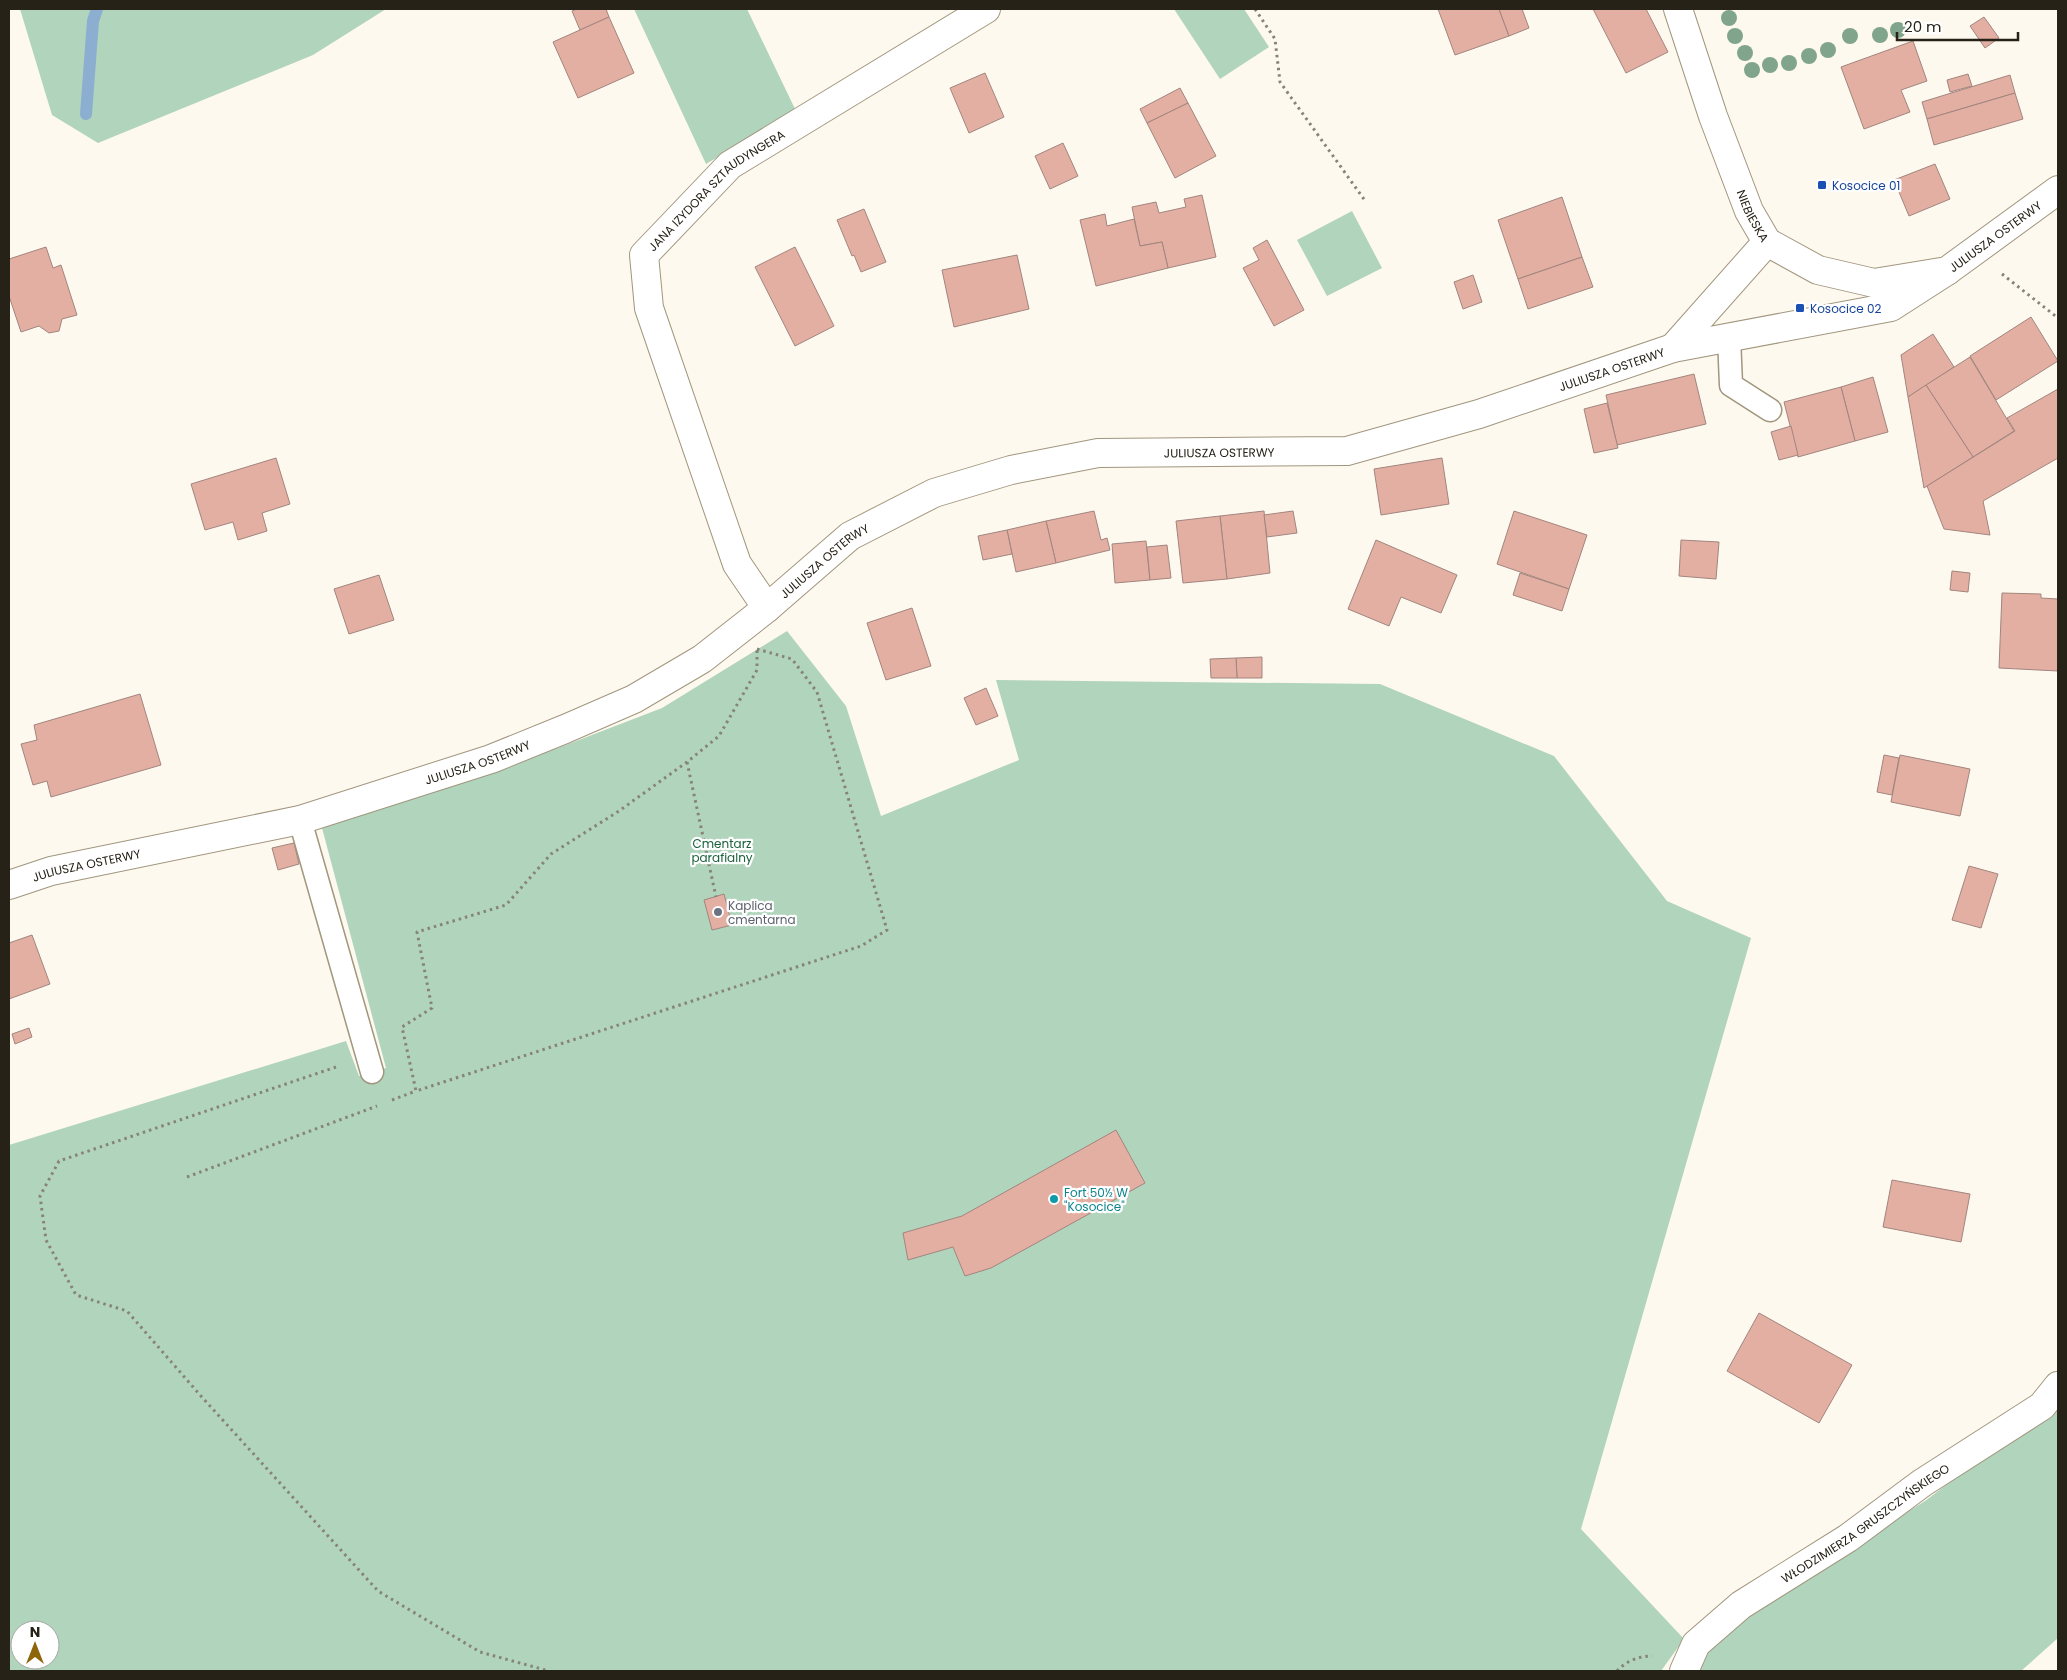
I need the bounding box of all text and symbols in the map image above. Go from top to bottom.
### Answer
scale bar [1897,10,2018,42]
text: 20 m [1904,16,1942,37]
street label: JANA IZYDORA SZTAUDYNGERA [644,125,788,255]
place label: Kosocice 01 [1832,177,1900,194]
marker: Kosocice 01 [1816,179,1828,191]
street label: NIEBIESKA [1733,187,1773,245]
street label: JULIUSZA OSTERWY [1945,197,2045,276]
place label: Kosocice 02 [1810,300,1882,317]
marker: Kosocice 02 [1794,302,1806,314]
street label: JULIUSZA OSTERWY [1556,343,1667,395]
street label: JULIUSZA OSTERWY [1164,443,1275,461]
street label: JULIUSZA OSTERWY [776,519,872,602]
street label: JULIUSZA OSTERWY [422,736,533,788]
park label: Cmentarz parafialny [691,835,753,866]
street label: JULIUSZA OSTERWY [30,844,142,885]
place label: Kaplica cmentarna [728,897,796,928]
marker: Kaplica cmentarna [712,906,724,918]
place label: Fort 50½ W "Kosocice" [1064,1184,1128,1215]
marker: Fort 50½ W "Kosocice" [1048,1193,1060,1205]
street label: WŁODZIMIERZA GRUSZCZYŃSKIEGO [1778,1459,1952,1586]
north arrow [10,1620,60,1670]
text: N [30,1622,40,1642]

